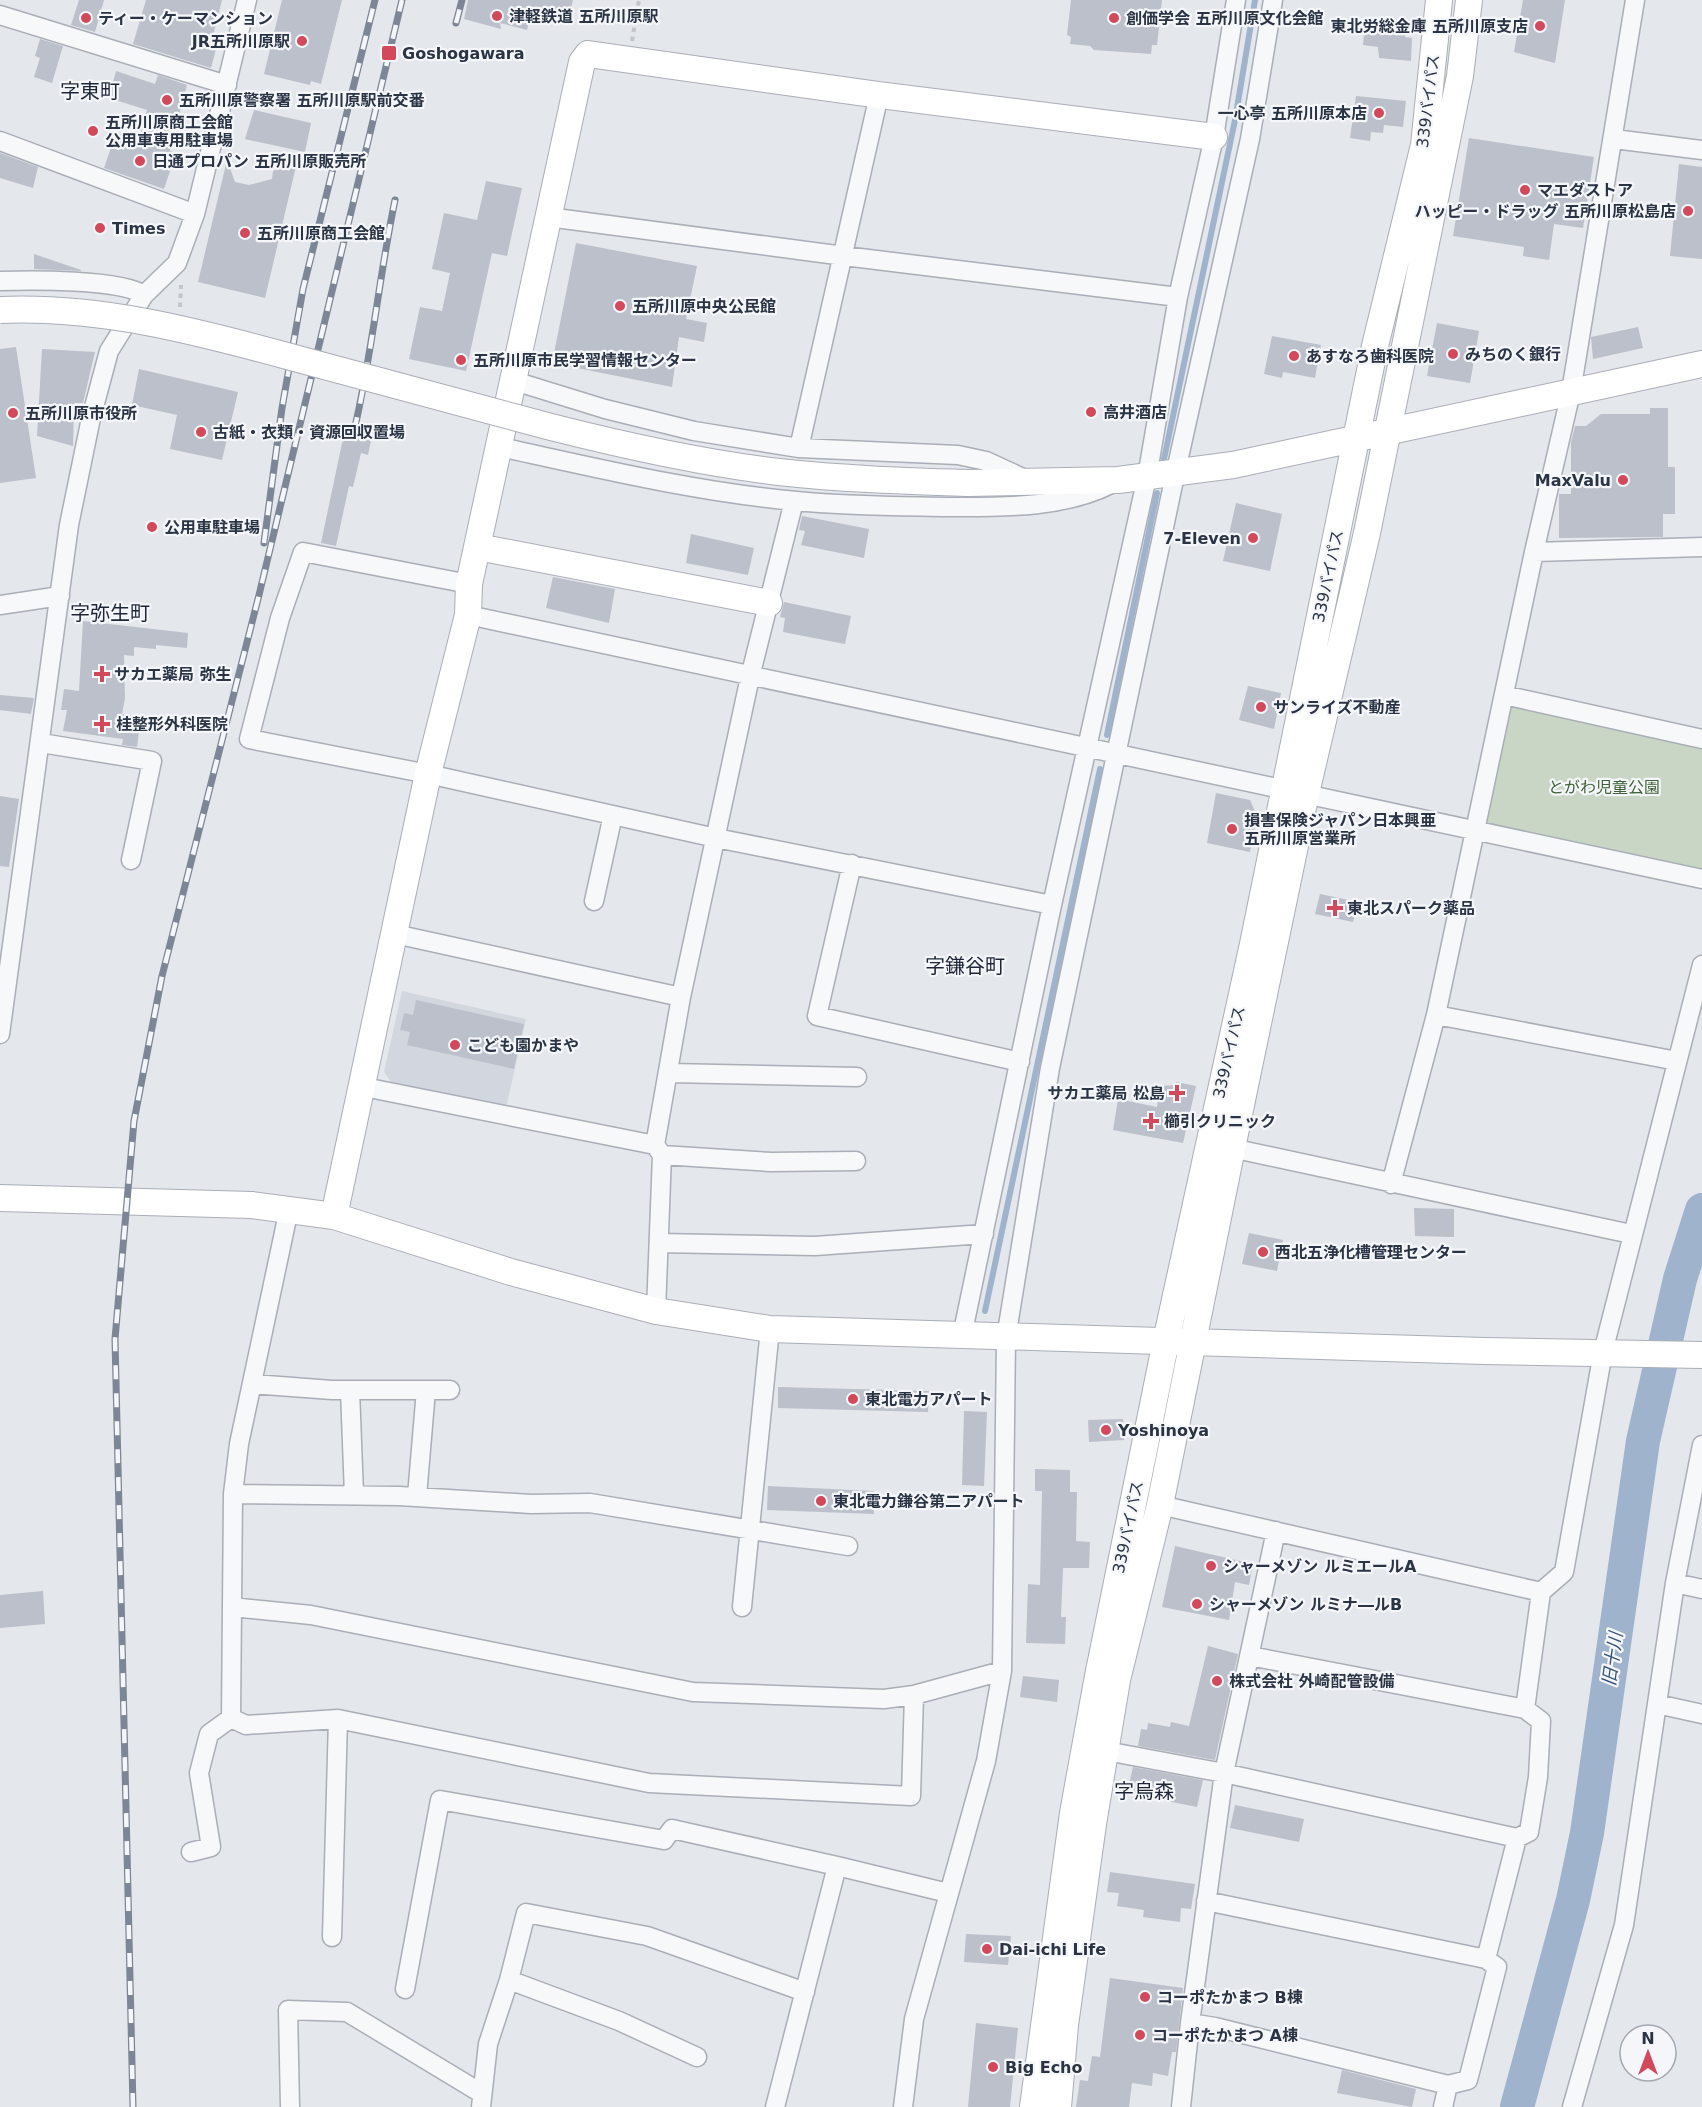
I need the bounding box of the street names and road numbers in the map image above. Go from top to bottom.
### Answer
street label: 339バイパス [1413,53,1443,149]
street label: 339バイパス [1309,528,1347,624]
street label: 339バイパス [1209,1004,1249,1100]
street label: 339バイパス [1109,1479,1147,1575]

